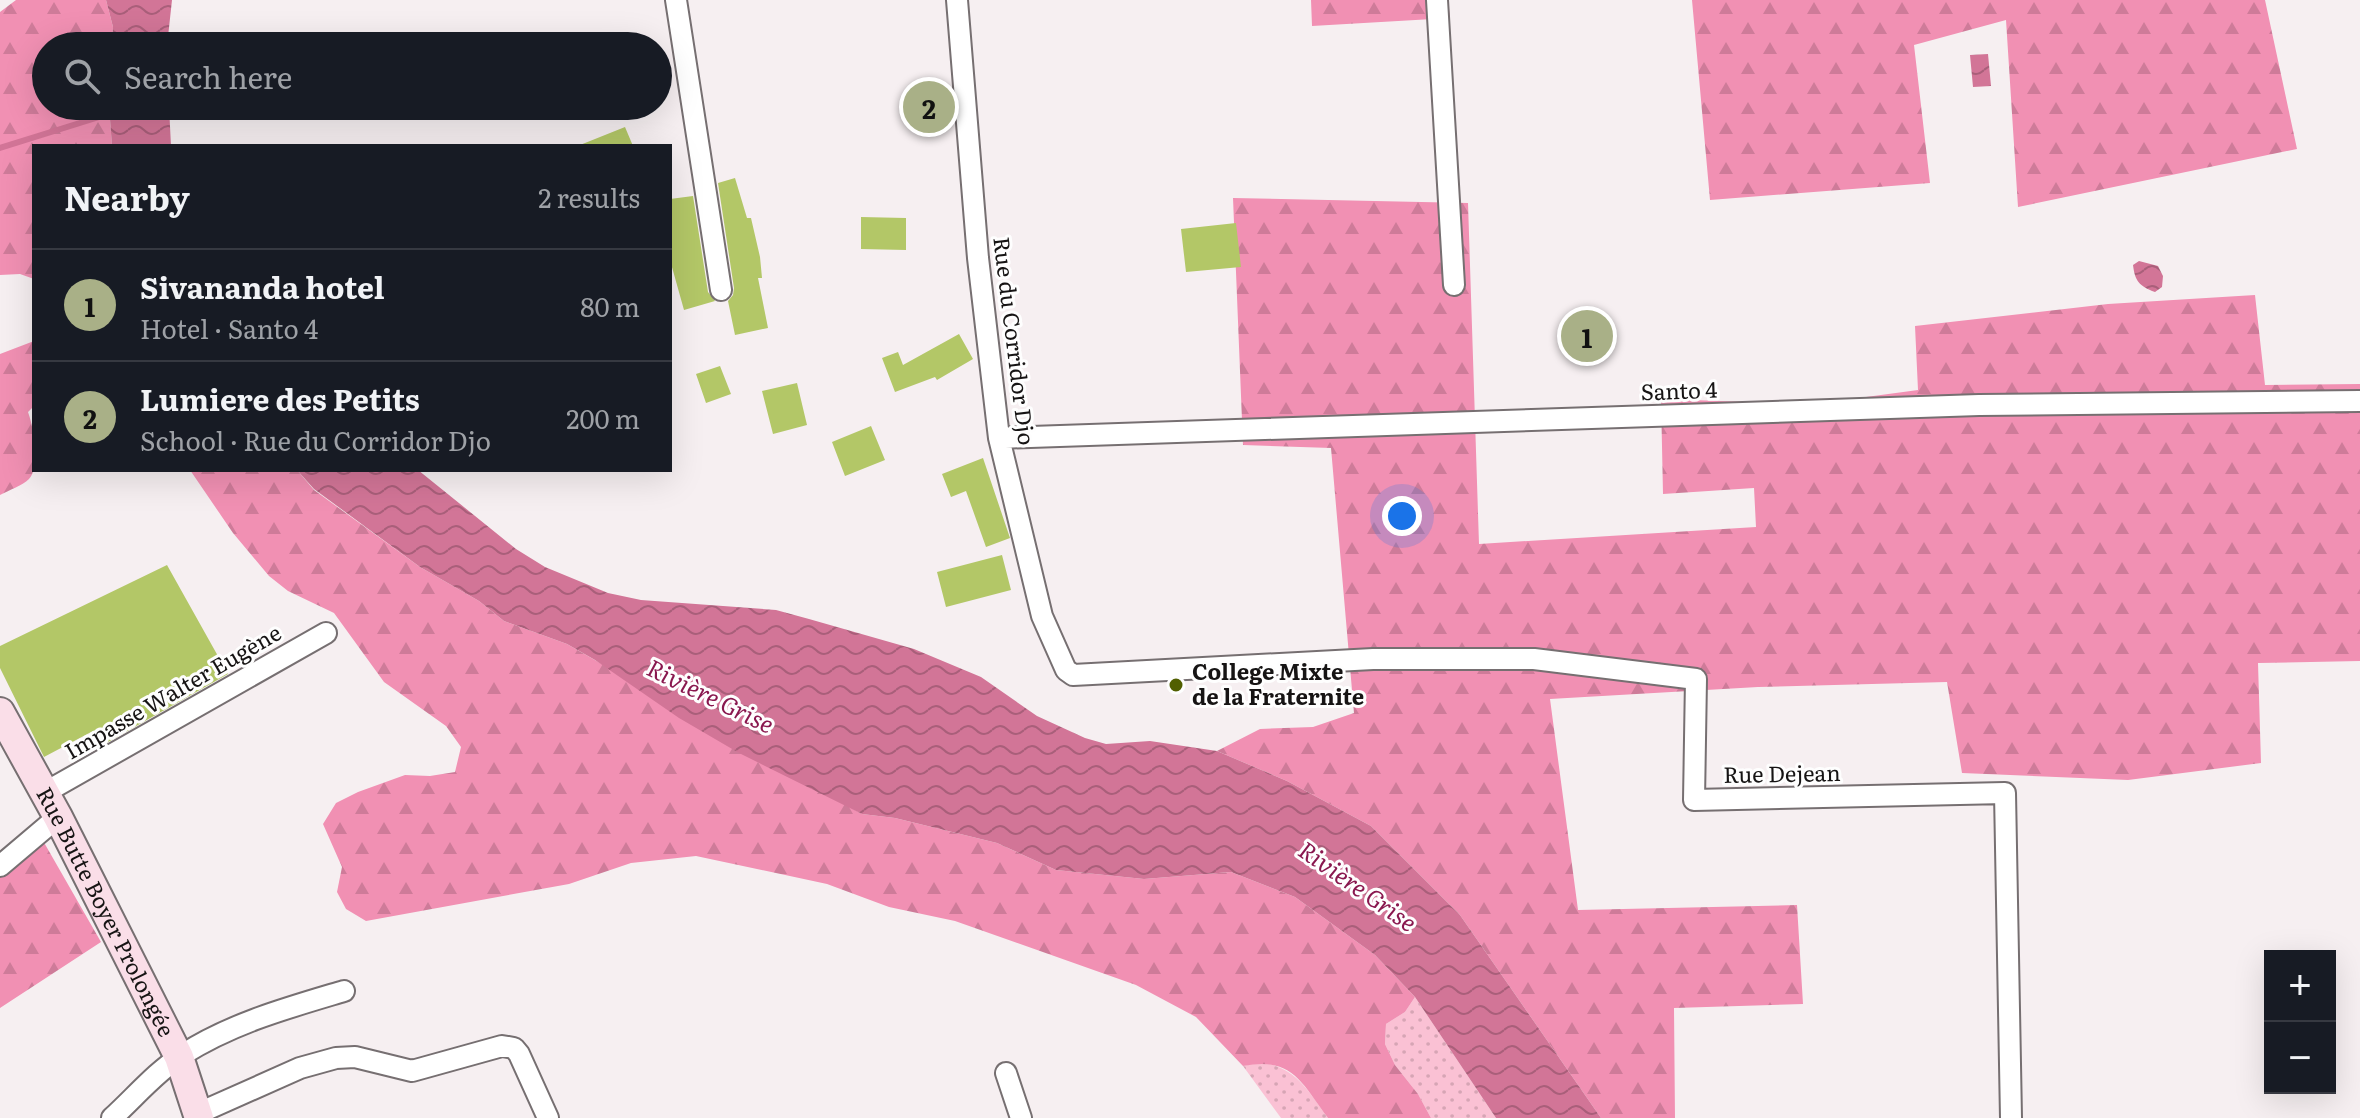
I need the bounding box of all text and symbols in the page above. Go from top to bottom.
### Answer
search box [32,32,672,120]
icon: search [60,54,104,98]
text: Search here [124,54,292,98]
pin: 2 [903,77,955,137]
text: Nearby [64,171,190,221]
text: 2 results [538,177,640,216]
street label: Rue du Corridor Djo [986,235,1045,447]
text: Sivananda hotel [140,264,385,308]
text: 1 [85,286,95,325]
text: 80 m [580,286,640,325]
pin: 1 [1561,306,1613,366]
text: Hotel · Santo 4 [140,308,318,347]
street label: Santo 4 [1640,372,1718,407]
text: Lumiere des Petits [140,376,420,420]
text: 2 [83,398,97,437]
text: 200 m [566,398,640,437]
text: School · Rue du Corridor Djo [140,420,491,459]
your location [1382,496,1422,536]
street label: Impasse Walter Eugène [58,615,287,766]
water label: Rivière Grise [642,649,781,741]
place label: College Mixte de la Fraternite [1192,654,1364,712]
marker: College Mixte de la Fraternite [1167,676,1185,694]
street label: Rue Dejean [1723,755,1841,790]
street label: Rue Butte Boyer Prolongée [29,780,184,1042]
water label: Rivière Grise [1292,831,1425,939]
map controls [2264,950,2336,1094]
button: + [2264,950,2336,1022]
button: − [2264,1022,2336,1094]

